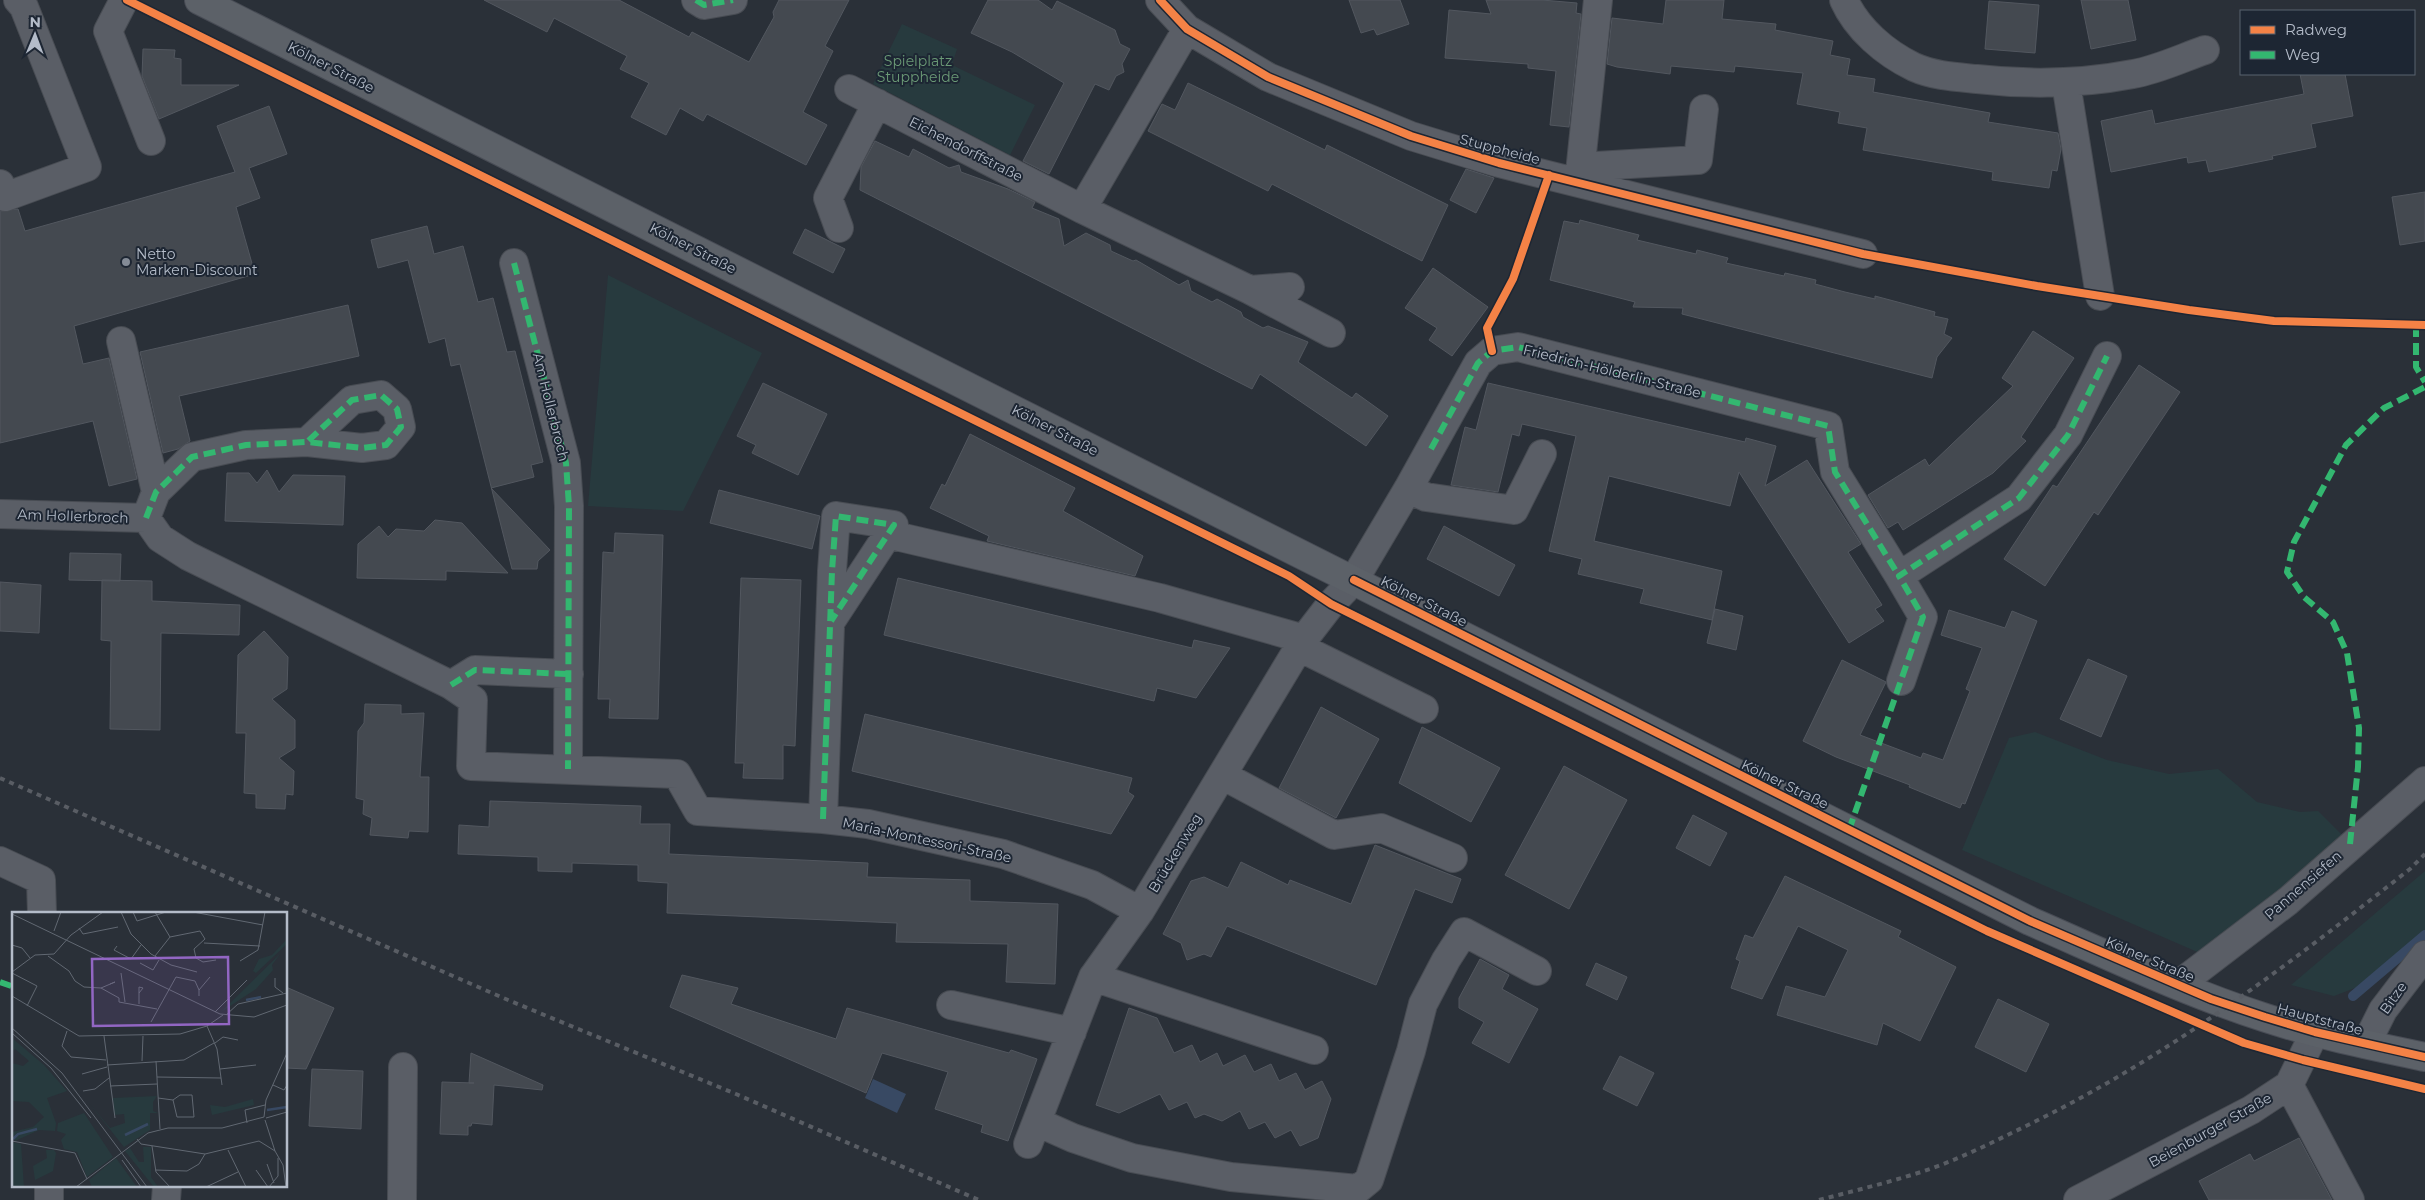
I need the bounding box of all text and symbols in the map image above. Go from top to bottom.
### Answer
north arrow [10,10,60,60]
legend [2240,10,2415,75]
text: N [29,13,41,31]
text: Radweg [2285,20,2347,39]
street label: Kölner Straße [285,37,377,97]
text: Weg [2285,45,2320,64]
park label: Spielplatz Stuppheide [877,52,959,86]
street label: Eichendorffstraße [906,113,1026,185]
street label: Stuppheide [1458,130,1542,168]
street label: Kölner Straße [647,218,739,278]
place label: Netto Marken-Discount [136,245,258,279]
marker: Netto Marken-Discount [120,256,132,268]
street label: Friedrich-Hölderlin-Straße [1521,340,1703,402]
street label: Am Hollerbroch [529,351,573,463]
street label: Kölner Straße [1009,400,1101,460]
street label: Am Hollerbroch [17,505,129,527]
street label: Kölner Straße [1378,571,1470,631]
street label: Kölner Straße [1738,755,1832,813]
street label: Brückenweg [1144,810,1206,896]
street label: Maria-Montessori-Straße [841,813,1013,867]
street label: Pannensiefen [2261,847,2345,923]
inset map [12,912,288,1188]
street label: Kölner Straße [2103,932,2197,986]
street label: Bitze [2375,978,2411,1018]
street label: Hauptstraße [2275,999,2365,1039]
street label: Beienburger Straße [2145,1089,2275,1171]

